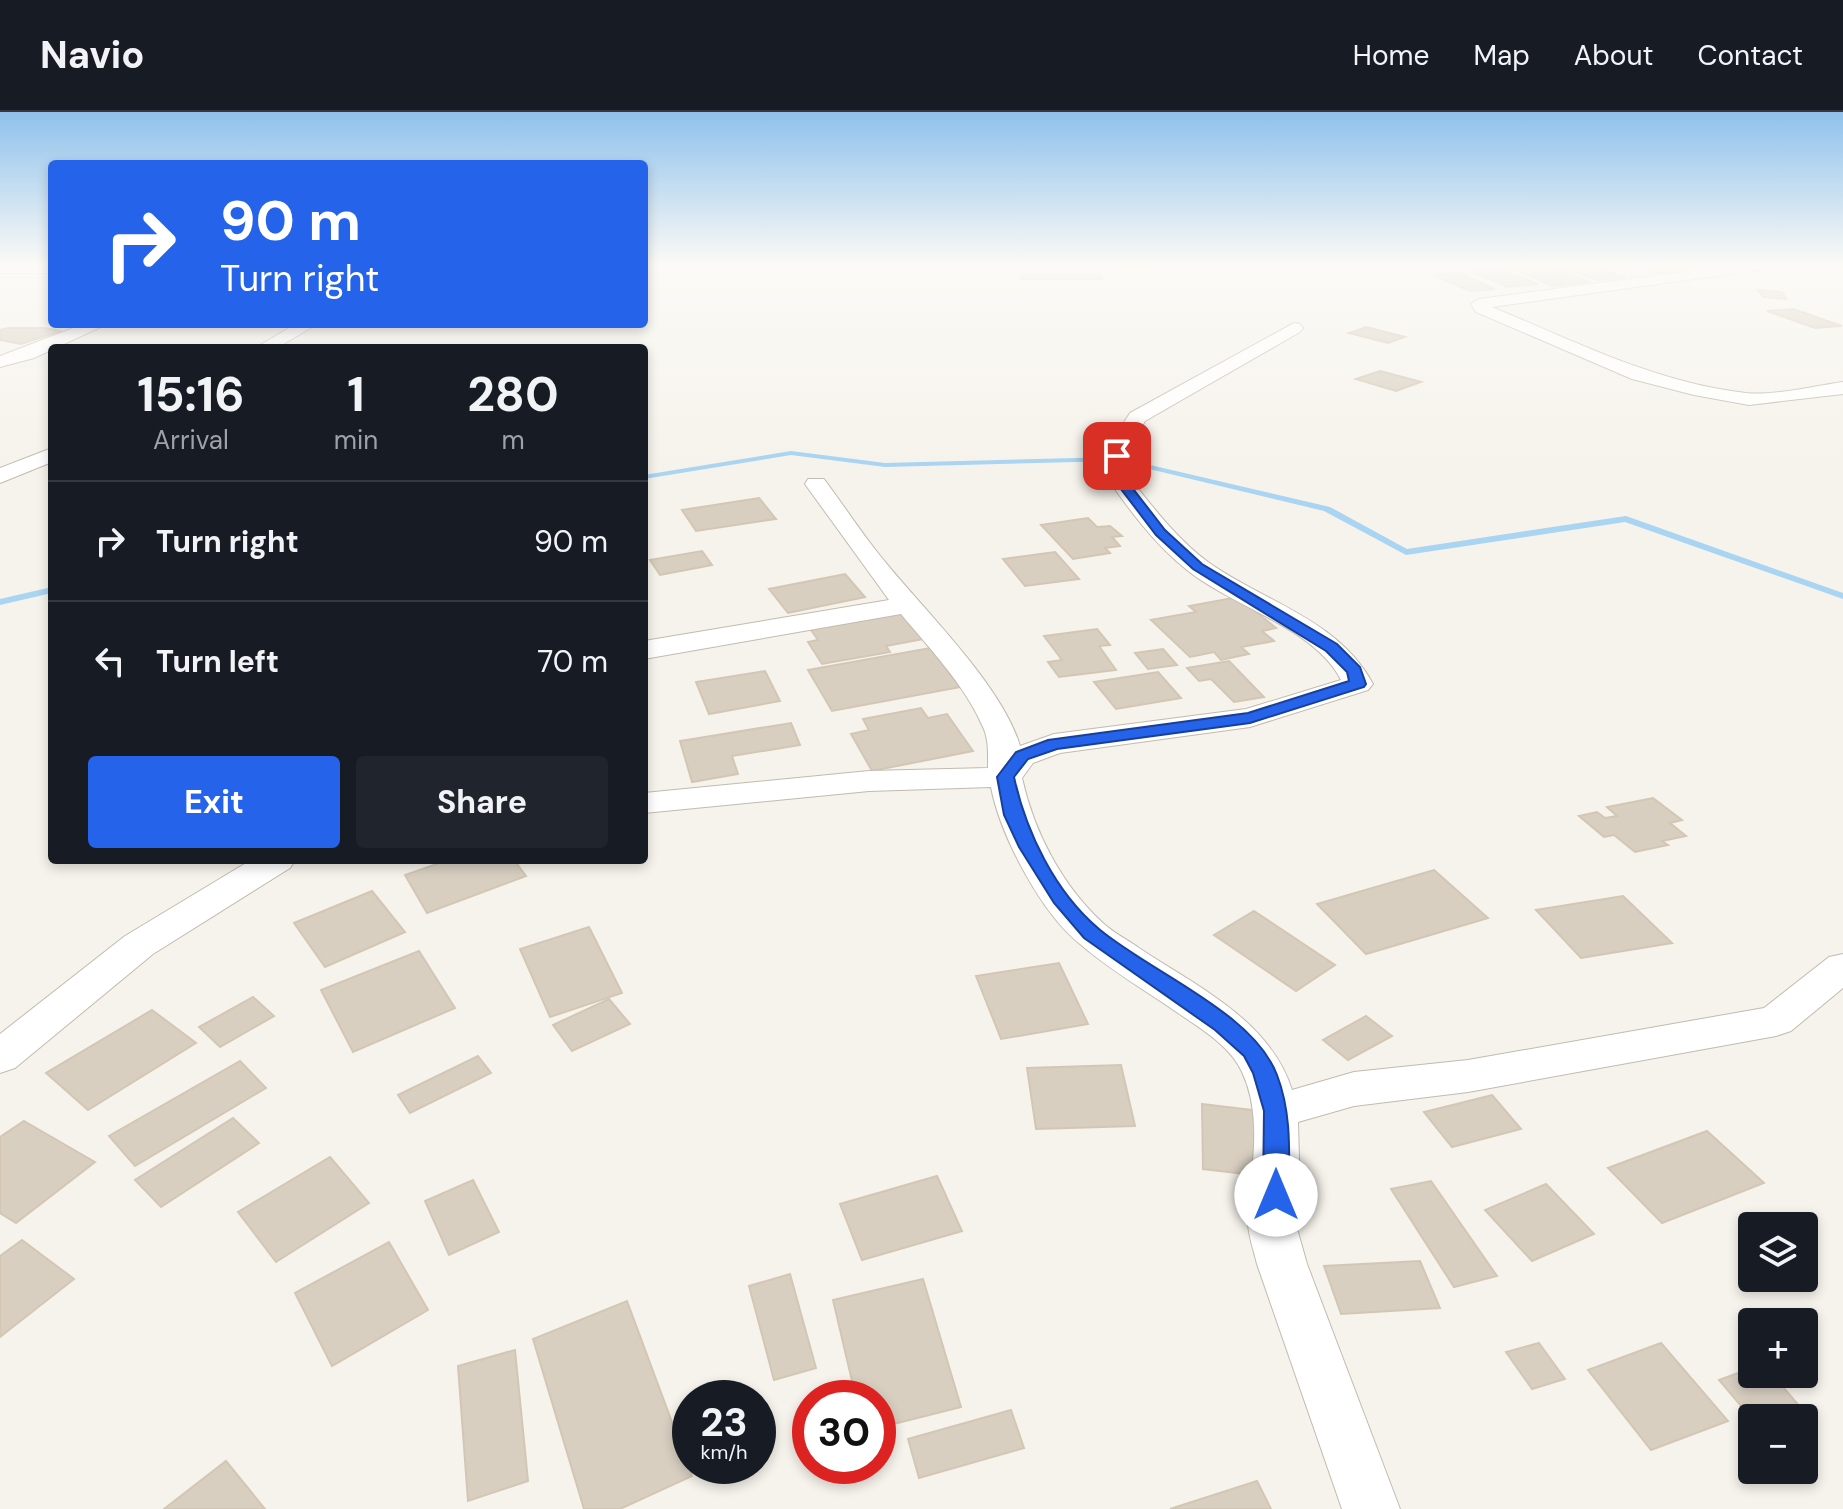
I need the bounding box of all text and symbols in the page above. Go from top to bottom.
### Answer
text: Navio [40,30,144,80]
text: Home [1353,37,1429,74]
text: Map [1473,37,1530,74]
text: About [1574,37,1653,74]
text: Contact [1697,37,1803,74]
text: 90 m [220,184,361,257]
icon: right [88,192,192,296]
text: Turn right [220,255,379,302]
text: 15:16 [137,363,245,426]
text: 1 [347,363,365,426]
text: 280 [467,363,559,426]
pin [1083,422,1151,490]
text: Arrival [153,423,229,457]
text: min [334,423,378,457]
text: m [501,423,525,457]
icon: arrive [1095,434,1139,478]
icon: right [88,519,132,563]
text: Turn right [156,522,299,561]
text: 90 m [534,522,608,561]
icon: left [88,639,132,683]
text: Turn left [156,642,279,681]
text: 70 m [537,642,608,681]
button: Exit [88,756,340,848]
button: Share [356,756,608,848]
position arrow [1234,1153,1318,1237]
map controls [1738,1212,1818,1484]
button: layers [1738,1212,1818,1292]
button: + [1738,1308,1818,1388]
speed limit sign: 30 [792,1380,896,1484]
text: 23 [700,1396,748,1448]
button: − [1738,1404,1818,1484]
text: km/h [700,1439,748,1465]

